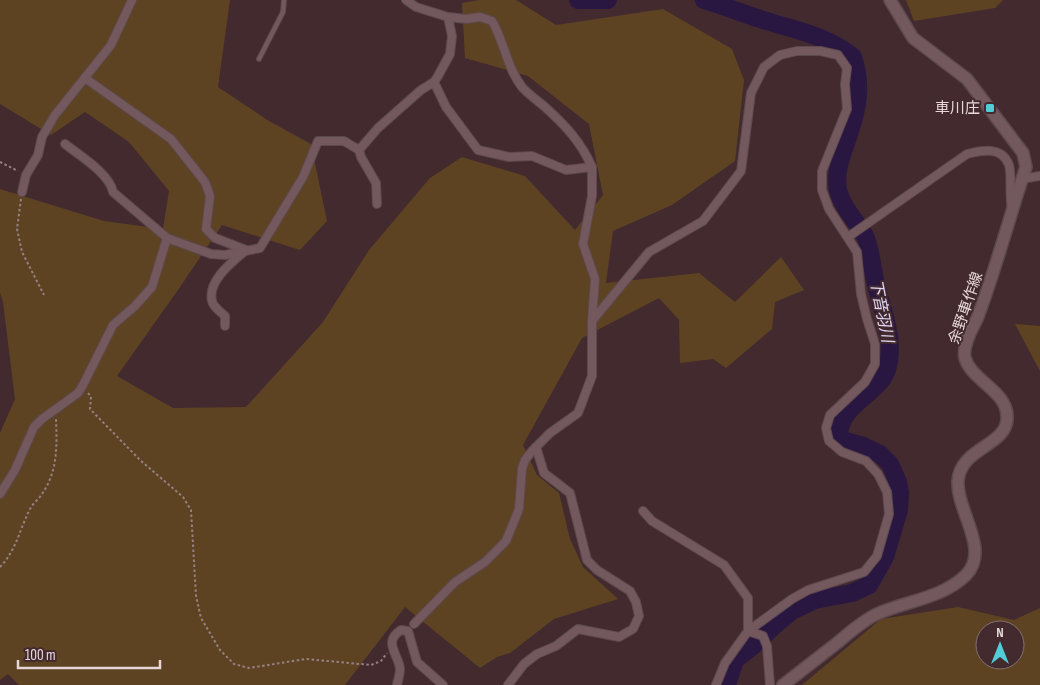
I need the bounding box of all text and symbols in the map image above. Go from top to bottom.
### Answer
place label: 車川庄 [935,99,980,118]
marker: 車川庄 [984,102,996,114]
street label: 余野車作線 [945,269,987,347]
water label: 下音羽川 [866,278,897,346]
north arrow [975,620,1025,670]
text: N [996,624,1004,641]
scale bar [18,638,160,670]
text: 100 m [25,646,56,665]

